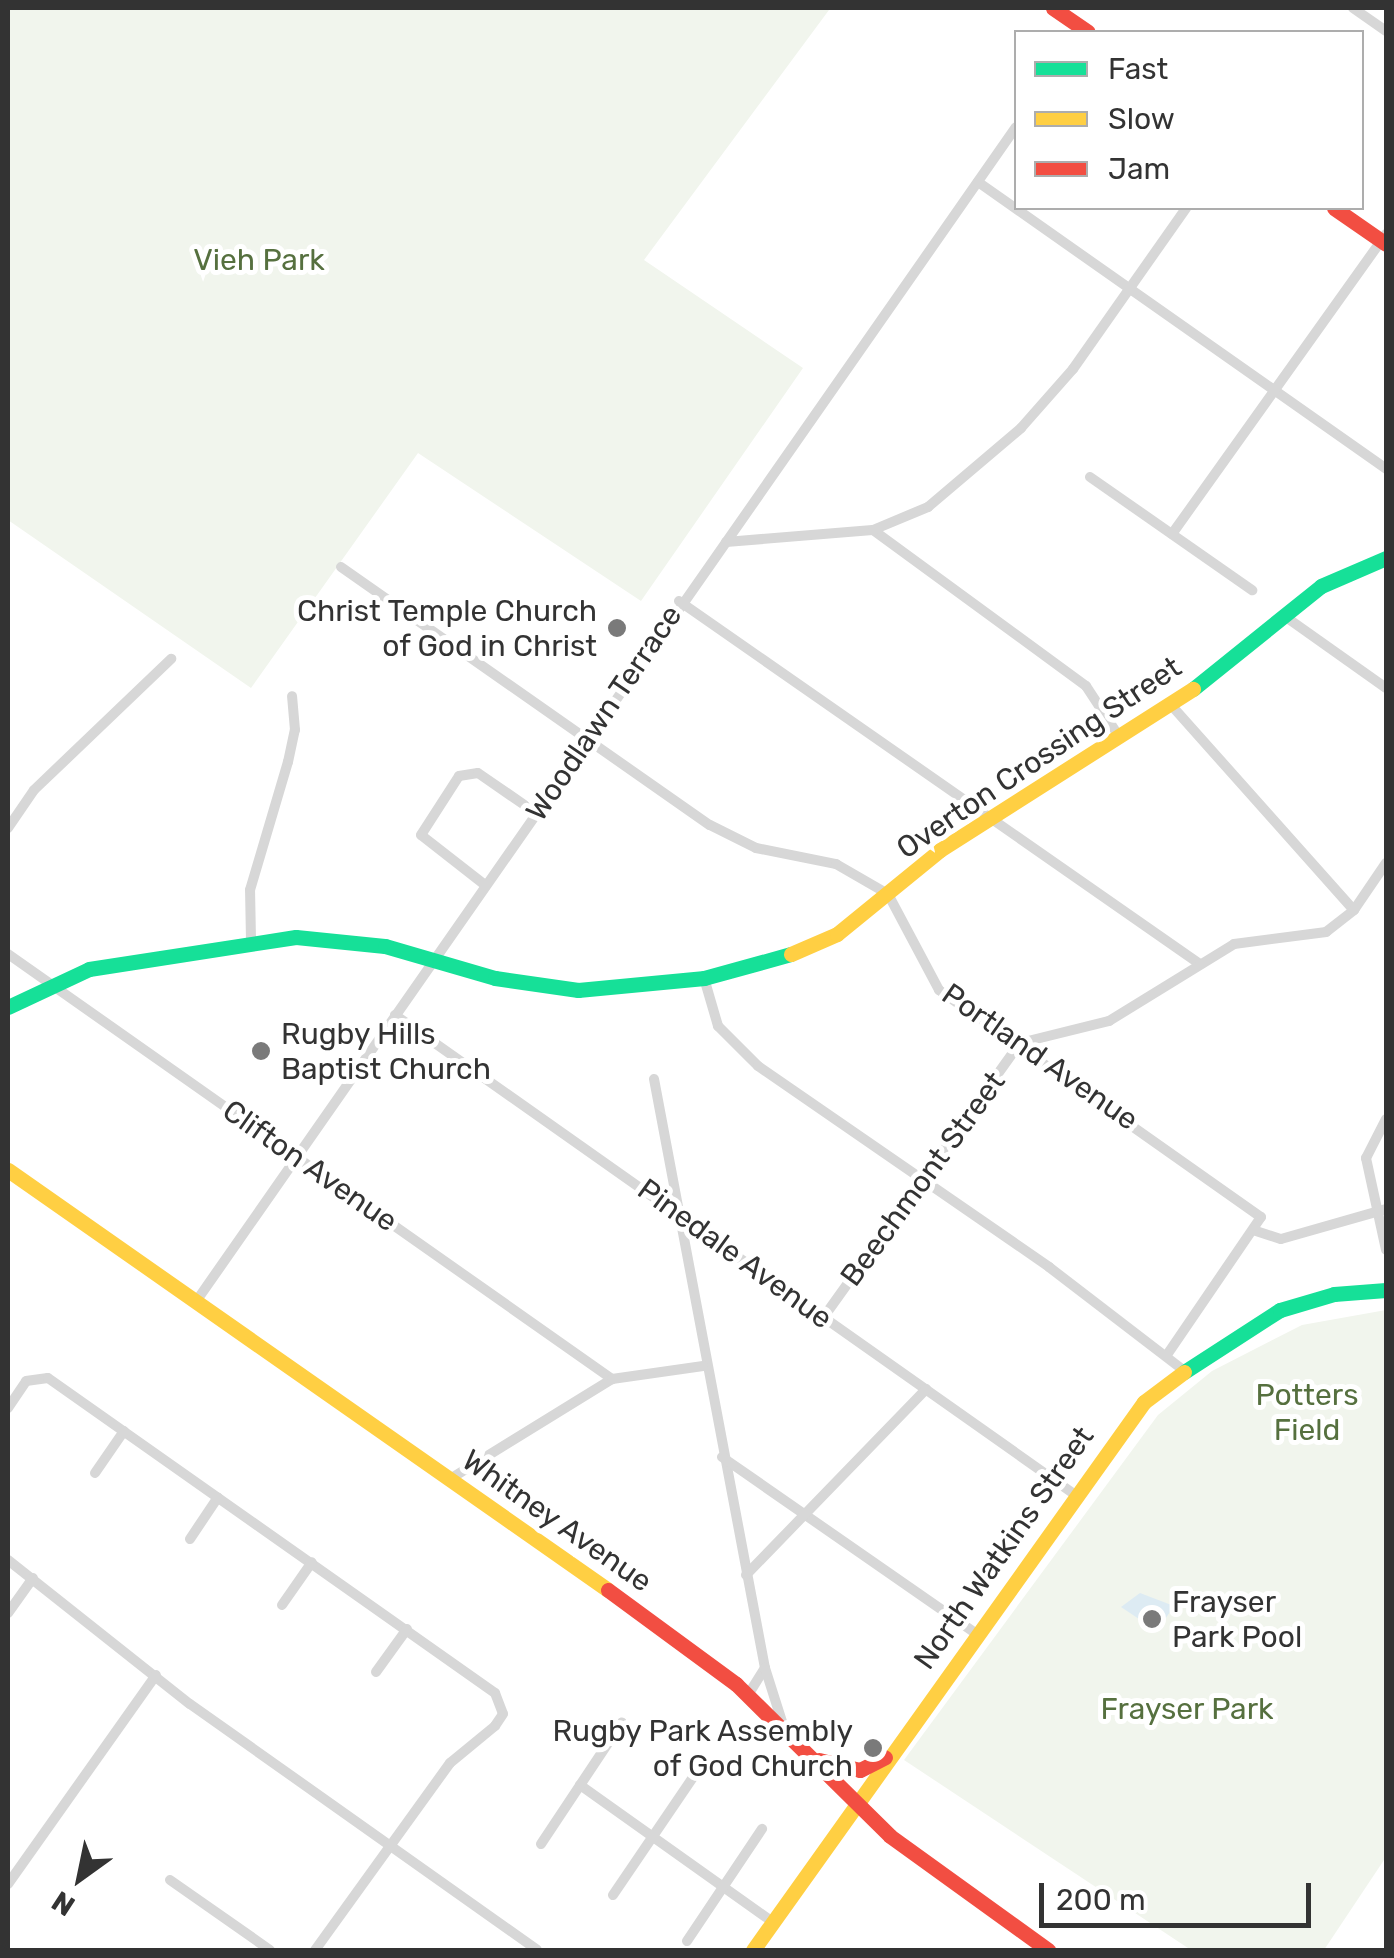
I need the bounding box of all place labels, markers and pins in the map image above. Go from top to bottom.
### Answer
place label: Christ Temple Church of God in Christ [296,593,597,664]
marker: Christ Temple Church of God in Christ [606,617,628,639]
place label: Rugby Hills Baptist Church [281,1016,491,1086]
marker: Rugby Hills Baptist Church [250,1040,272,1062]
place label: Frayser Park Pool [1172,1584,1303,1654]
marker: Frayser Park Pool [1141,1608,1163,1630]
place label: Rugby Park Assembly of God Church [551,1713,853,1784]
marker: Rugby Park Assembly of God Church [862,1737,884,1759]

